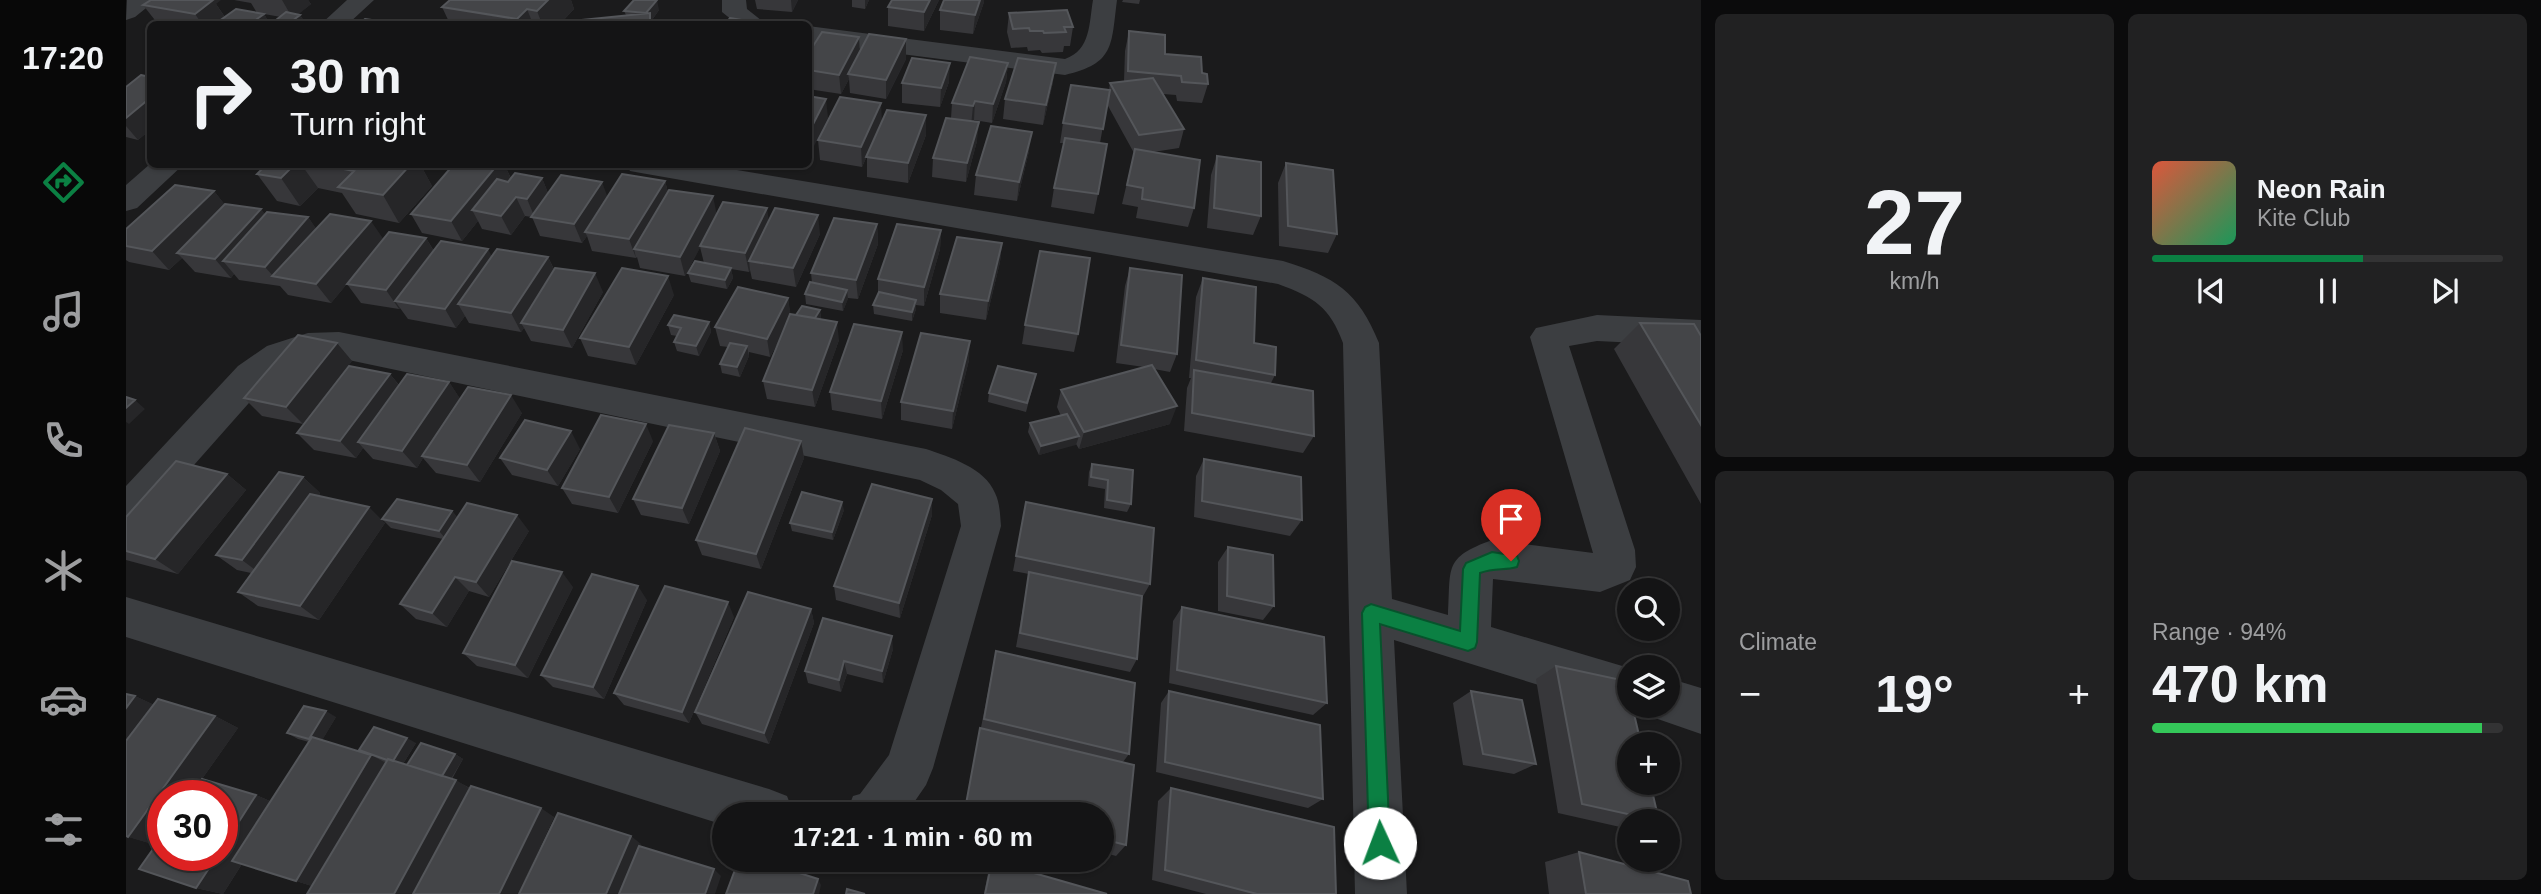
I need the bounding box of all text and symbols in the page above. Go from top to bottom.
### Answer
text: 17:20 [22,40,104,76]
icon: right [175,49,266,140]
text: 30 m [290,49,402,103]
text: Turn right [290,106,426,142]
icon: directions [39,158,88,207]
text: 27 [1864,172,1965,273]
text: Neon Rain [2257,174,2386,204]
text: Kite Club [2257,205,2350,231]
text: km/h [1890,268,1939,294]
icon: previous [2192,272,2230,310]
icon: pause [2309,272,2347,310]
icon: next [2426,272,2464,310]
icon: music [39,287,88,336]
icon: phone [39,416,88,465]
pin [1481,489,1541,561]
icon: arrive [1492,500,1530,538]
icon: climate [39,546,88,595]
map controls [1617,578,1680,872]
button: search [1617,578,1680,641]
text: Range · 94% [2152,619,2286,645]
text: Climate [1739,629,1817,655]
button: layers [1617,655,1680,718]
text: 470 km [2152,655,2328,713]
text: 19° [1875,665,1954,723]
text: − [1739,673,1761,715]
text: + [2068,673,2090,715]
icon: car [39,675,88,724]
button: + [1617,732,1680,795]
speed limit sign: 30 [147,780,238,871]
icon: filters [39,805,88,854]
position arrow [1343,806,1417,880]
button: − [1617,809,1680,872]
text: 17:21 · 1 min · 60 m [793,822,1033,852]

